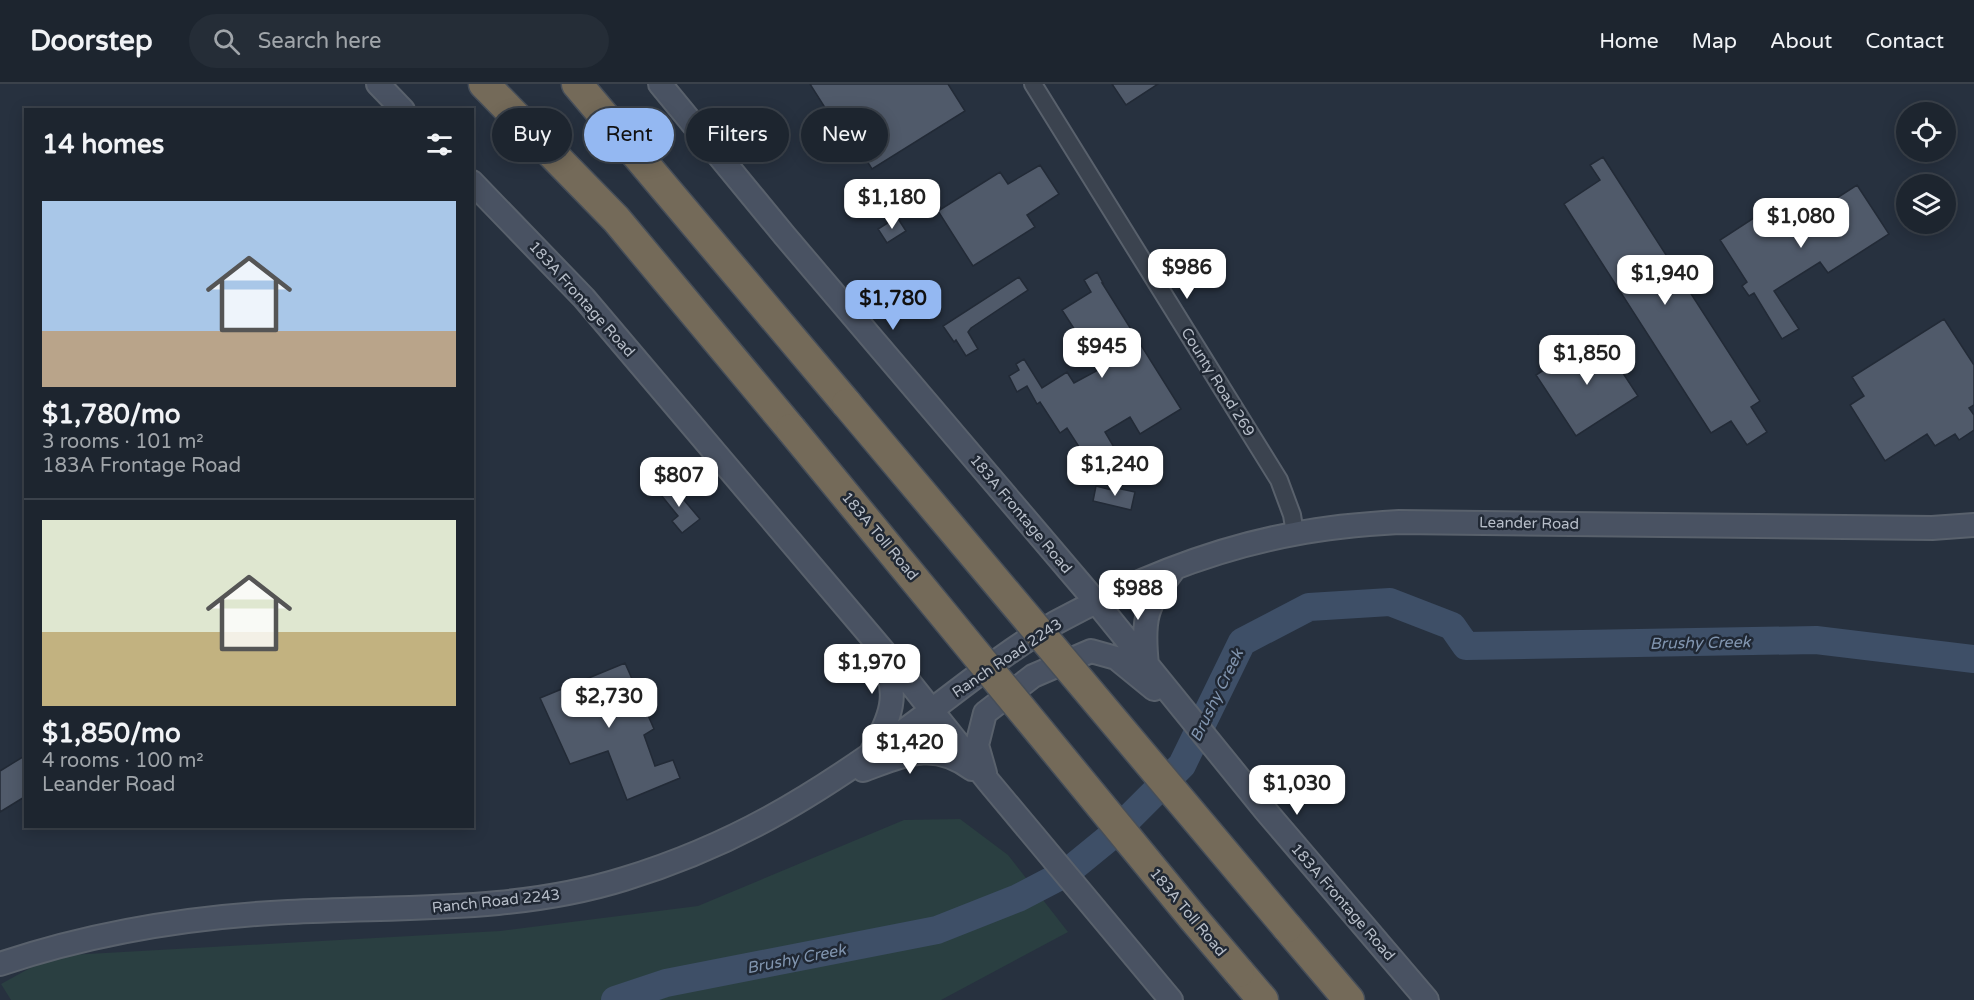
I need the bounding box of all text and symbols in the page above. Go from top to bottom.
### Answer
search box [189,14,609,68]
text: Doorstep [30,24,153,58]
icon: search [210,25,243,58]
text: Search here [258,28,381,54]
text: Home [1599,29,1659,54]
text: Map [1692,29,1737,54]
text: About [1770,29,1832,54]
text: Contact [1865,29,1944,54]
map controls [1896,102,1956,234]
button: locate [1896,102,1956,162]
chip: Buy [492,108,572,162]
chip: Rent [584,108,674,162]
chip: Filters [686,108,789,162]
chip: New [801,108,888,162]
icon: filters [423,128,456,161]
text: 14 homes [42,129,164,160]
button: layers [1896,174,1956,234]
pin: $1,180 [843,179,941,230]
text: $1,180 [858,186,926,210]
pin: $1,080 [1752,198,1850,249]
text: $1,080 [1767,205,1835,229]
street label: 183A Frontage Road [525,237,639,361]
icon: home [195,240,303,348]
pin: $986 [1151,249,1223,300]
pin: $1,940 [1616,255,1714,306]
text: $986 [1162,256,1212,280]
text: $1,940 [1631,262,1699,286]
pin: $1,780 [844,280,942,331]
text: $1,780 [859,287,927,311]
street label: County Road 269 [1177,324,1259,440]
pin: $945 [1066,328,1138,379]
text: $945 [1077,335,1127,359]
pin: $1,850 [1538,335,1636,386]
text: $1,850 [1553,342,1621,366]
text: $1,780/mo [42,399,181,430]
text: 3 rooms · 101 m² [42,430,204,454]
pin: $1,240 [1066,446,1164,497]
street label: 183A Frontage Road [966,451,1076,577]
text: $1,240 [1081,453,1149,477]
text: 183A Frontage Road [42,454,241,478]
pin: $807 [643,457,715,508]
text: $807 [654,464,704,488]
street label: 183A Toll Road [838,488,922,584]
street label: Leander Road [1479,513,1579,533]
icon: home [195,559,303,667]
pin: $988 [1102,570,1174,621]
text: $988 [1113,577,1163,601]
street label: Ranch Road 2243 [949,615,1065,701]
water label: Brushy Creek [1650,632,1752,654]
pin: $1,970 [823,644,921,695]
water label: Brushy Creek [1186,645,1248,745]
text: $1,970 [838,651,906,675]
pin: $2,730 [560,678,658,729]
text: $2,730 [575,685,643,709]
text: $1,850/mo [42,718,181,749]
pin: $1,420 [861,724,959,775]
text: $1,420 [876,731,944,755]
text: 4 rooms · 100 m² [42,749,204,773]
pin: $1,030 [1248,765,1346,816]
text: $1,030 [1263,772,1331,796]
text: Leander Road [42,773,175,797]
street label: 183A Frontage Road [1287,840,1399,964]
street label: 183A Toll Road [1146,864,1230,960]
street label: Ranch Road 2243 [431,885,561,917]
water label: Brushy Creek [745,939,849,978]

